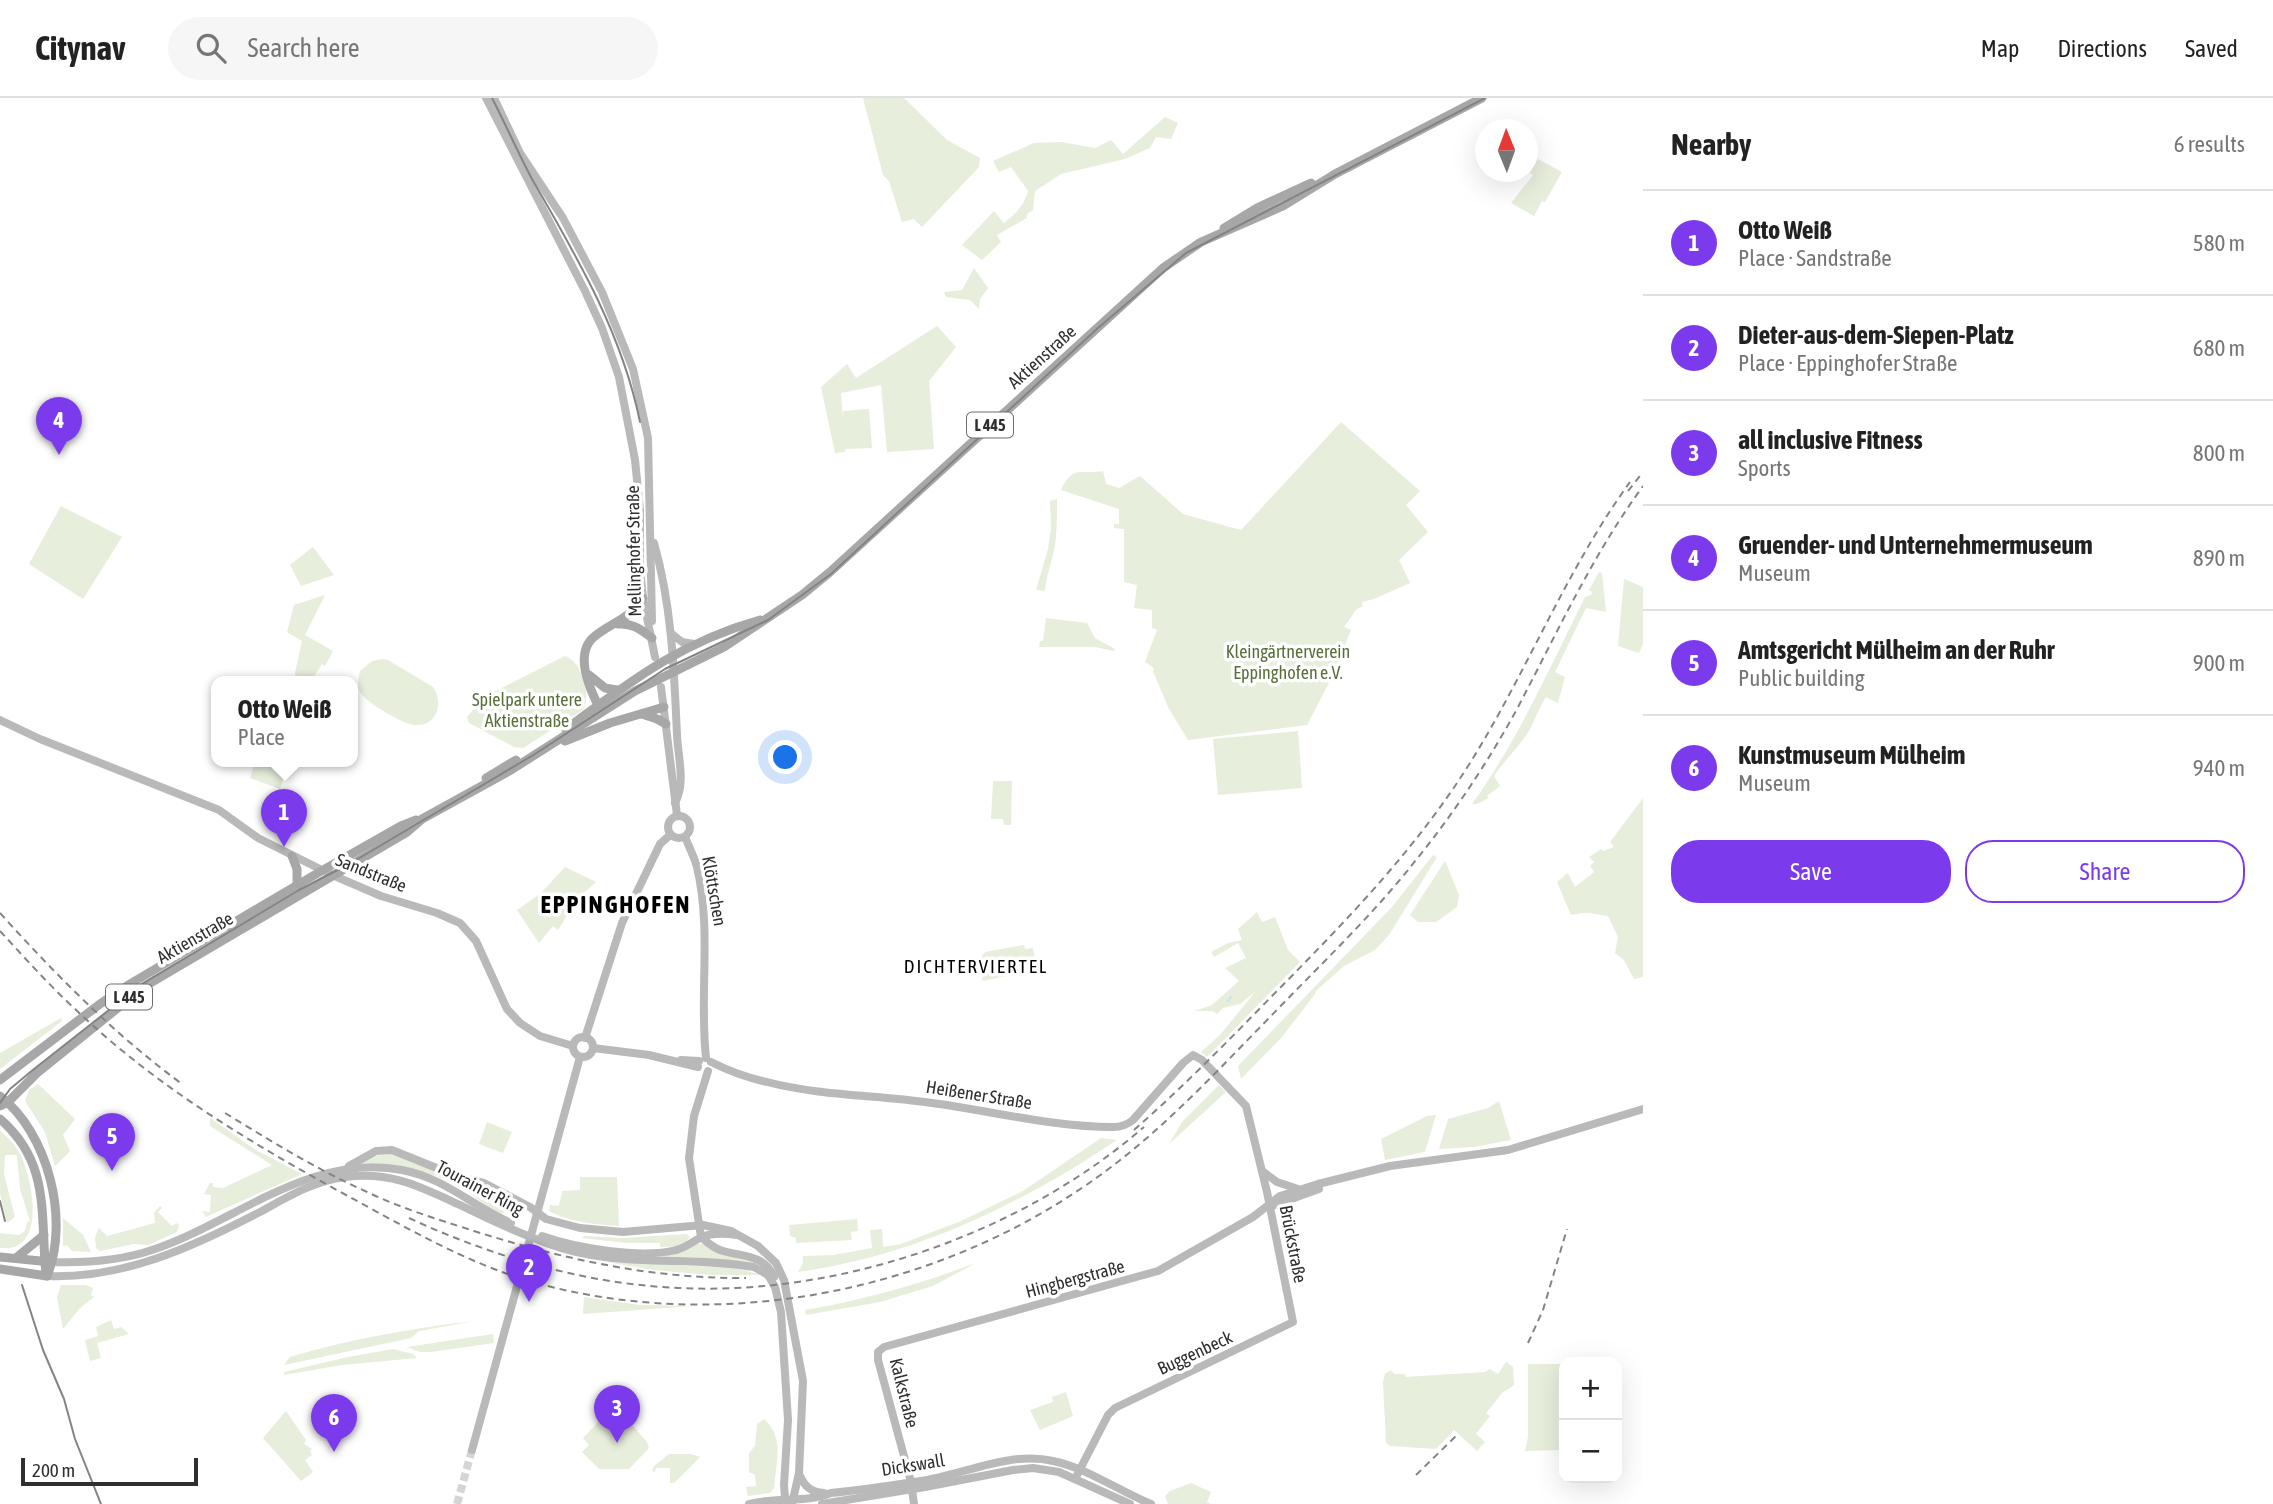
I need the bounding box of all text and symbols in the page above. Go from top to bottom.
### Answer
search box [168,17,658,80]
text: Citynav [35,29,126,67]
icon: search [192,29,230,67]
text: Search here [248,33,360,63]
text: Map [1981,35,2019,62]
text: Directions [2057,35,2147,62]
text: Saved [2185,35,2238,62]
north arrow [1475,119,1538,182]
text: Nearby [1671,127,1751,161]
text: 6 results [2174,131,2245,157]
text: Otto Weiß [1738,215,1832,245]
text: 1 [1689,230,1699,256]
text: 580 m [2193,230,2245,256]
text: Place · Sandstraße [1738,245,1892,271]
text: Dieter-aus-dem-Siepen-Platz [1738,320,2014,350]
street label: Aktienstraße [1003,321,1080,393]
text: 2 [1689,335,1699,361]
text: 680 m [2193,335,2245,361]
text: Place · Eppinghofer Straße [1738,350,1957,376]
pin: 4 [36,397,82,455]
road number: L 445 [967,412,1013,438]
text: all inclusive Fitness [1738,425,1923,455]
text: 3 [1689,440,1699,466]
text: 800 m [2193,440,2245,466]
text: Sports [1738,455,1791,481]
street label: Mellinghofer Straße [622,485,645,617]
text: Gruender- und Unternehmermuseum [1738,530,2093,560]
text: 4 [1689,545,1699,571]
text: 890 m [2193,545,2245,571]
text: Museum [1738,560,1811,586]
text: Amtsgericht Mülheim an der Ruhr [1738,635,2055,665]
park label: Kleingärtnerverein Eppinghofen e.V. [1226,641,1350,683]
text: 5 [1689,650,1699,676]
text: 900 m [2193,650,2245,676]
text: Public building [1738,665,1865,691]
popup [211,676,358,767]
park label: Spielpark untere Aktienstraße [472,689,582,731]
text: Otto Weiß [238,694,331,724]
text: Place [238,724,285,750]
your location [768,740,802,774]
text: Kunstmuseum Mülheim [1738,740,1965,770]
text: 6 [1689,755,1699,781]
text: 940 m [2193,755,2245,781]
text: Museum [1738,770,1811,796]
pin: 1 [261,789,307,847]
button: Save [1671,840,1951,903]
button: Share [1965,840,2245,903]
street label: Sandstraße [333,849,410,896]
street label: Klöttschen [698,854,731,928]
district label: EPPINGHOFEN [541,891,691,918]
street label: Aktienstraße [153,907,237,968]
district label: DICHTERVIERTEL [904,955,1048,977]
road number: L 445 [106,984,152,1009]
street label: Heißener Straße [925,1076,1033,1113]
pin: 5 [89,1113,135,1171]
street label: Tourainer Ring [433,1156,528,1219]
street label: Brückstraße [1276,1203,1311,1284]
pin: 2 [506,1244,552,1302]
street label: Hingbergstraße [1023,1255,1127,1302]
street label: Buggenbeck [1154,1326,1236,1379]
street label: Kalkstraße [886,1356,923,1430]
map controls [1559,1357,1622,1483]
button: + [1559,1357,1622,1420]
pin: 3 [594,1385,640,1443]
pin: 6 [311,1394,357,1452]
button: − [1559,1420,1622,1483]
street label: Dickswall [880,1449,946,1480]
scale bar [21,1455,198,1487]
text: 200 m [32,1459,75,1481]

